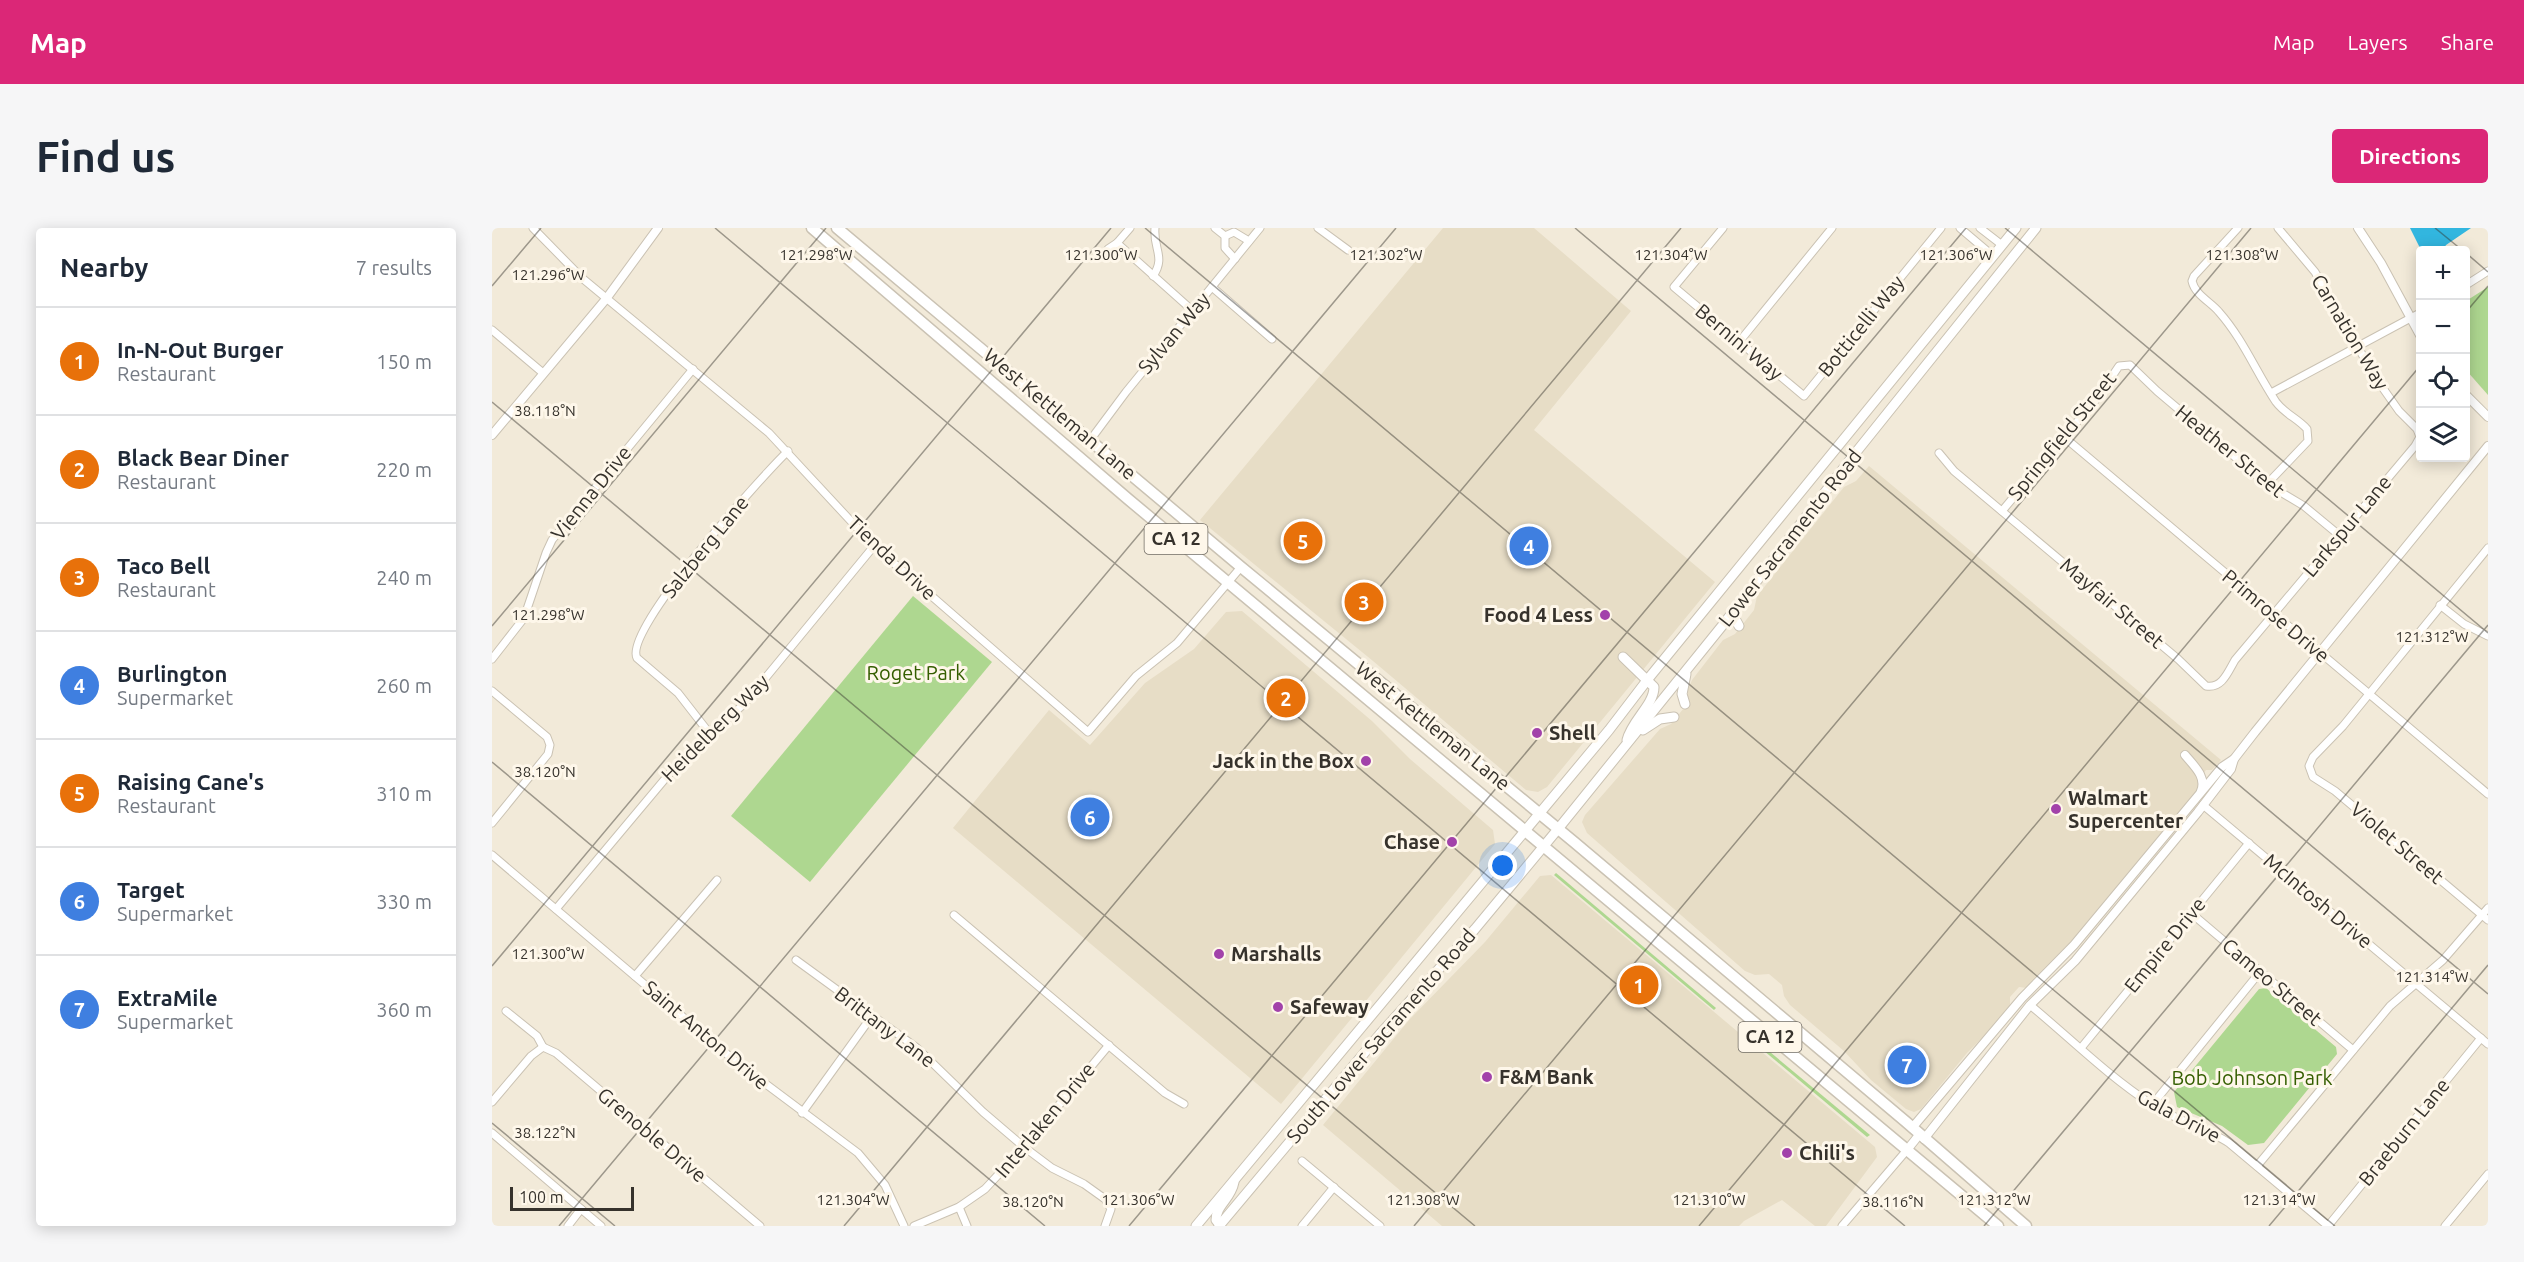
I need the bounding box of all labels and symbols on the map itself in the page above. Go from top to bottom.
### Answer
text: 121.298°W [779,246,853,263]
text: 121.300°W [1064,246,1138,263]
text: 121.302°W [1349,246,1423,263]
text: 121.304°W [1634,246,1708,263]
text: 121.306°W [1919,246,1993,263]
text: 121.308°W [2205,246,2279,263]
text: 121.296°W [511,266,585,283]
street label: Botticelli Way [1813,270,1909,381]
street label: Carnation Way [2307,270,2394,394]
street label: Sylvan Way [1133,287,1215,378]
street label: Bernini Way [1691,299,1788,385]
street label: West Kettleman Lane [979,343,1141,484]
street label: Springfield Street [2003,367,2120,504]
street label: Heather Street [2171,400,2290,502]
text: 38.118°N [514,402,576,419]
street label: Vienna Drive [546,441,635,544]
street label: Lower Sacramento Road [1713,445,1866,631]
street label: Larkspur Lane [2298,470,2396,581]
street label: Salzberg Lane [656,491,753,602]
street label: Tienda Drive [843,511,941,604]
pin: 5 [1284,518,1322,564]
road number: CA 12 [1144,524,1208,554]
pin: 4 [1510,524,1548,568]
street label: Mayfair Street [2056,553,2169,653]
street label: Primrose Drive [2218,564,2334,667]
pin: 3 [1344,580,1384,625]
place label: Food 4 Less [1484,603,1593,626]
text: 121.298°W [511,606,585,623]
marker: Food 4 Less [1598,608,1612,622]
text: 121.312°W [2395,628,2469,645]
street label: West Kettleman Lane [1352,656,1515,795]
park label: Roget Park [867,661,965,684]
street label: Heidelberg Way [656,669,773,786]
pin: 2 [1266,676,1306,720]
place label: Shell [1549,721,1596,744]
marker: Shell [1530,726,1544,740]
place label: Jack in the Box [1213,749,1354,772]
marker: Jack in the Box [1359,754,1373,768]
text: 38.120°N [514,763,576,780]
place label: Walmart Supercenter [2068,786,2184,832]
pin: 6 [1070,794,1110,840]
street label: Violet Street [2346,797,2449,888]
marker: Walmart Supercenter [2049,802,2063,816]
place label: Chase [1384,830,1440,853]
marker: Chase [1445,835,1459,849]
street label: McIntosh Drive [2259,849,2377,953]
your location [1488,851,1517,880]
street label: Empire Drive [2119,893,2210,997]
street label: South Lower Sacramento Road [1281,924,1480,1147]
street label: Cameo Street [2218,933,2327,1030]
place label: Marshalls [1231,942,1321,965]
text: 121.300°W [511,945,585,962]
marker: Marshalls [1212,947,1226,961]
pin: 1 [1620,962,1658,1008]
text: 121.314°W [2395,968,2469,985]
street label: Saint Anton Drive [639,975,774,1094]
street label: Brittany Lane [831,981,940,1072]
place label: Safeway [1290,995,1369,1018]
marker: Safeway [1271,1000,1285,1014]
road number: CA 12 [1738,1022,1802,1052]
pin: 7 [1888,1042,1926,1088]
street label: Interlaken Drive [990,1058,1099,1182]
place label: F&M Bank [1499,1065,1594,1088]
park label: Bob Johnson Park [2171,1066,2333,1089]
marker: F&M Bank [1480,1070,1494,1084]
street label: Braeburn Lane [2353,1073,2454,1190]
street label: Grenoble Drive [593,1082,711,1187]
street label: Gala Drive [2134,1084,2225,1147]
text: 38.122°N [514,1124,576,1141]
place label: Chili's [1799,1141,1855,1164]
marker: Chili's [1780,1146,1794,1160]
scale bar [510,1184,634,1212]
text: 121.304°W [816,1191,890,1208]
text: 121.306°W [1101,1191,1175,1208]
text: 121.308°W [1386,1191,1460,1208]
text: 121.310°W [1672,1191,1746,1208]
text: 121.312°W [1957,1191,2031,1208]
text: 121.314°W [2242,1191,2316,1208]
text: 38.120°N [1002,1193,1064,1210]
text: 38.116°N [1862,1193,1924,1210]

